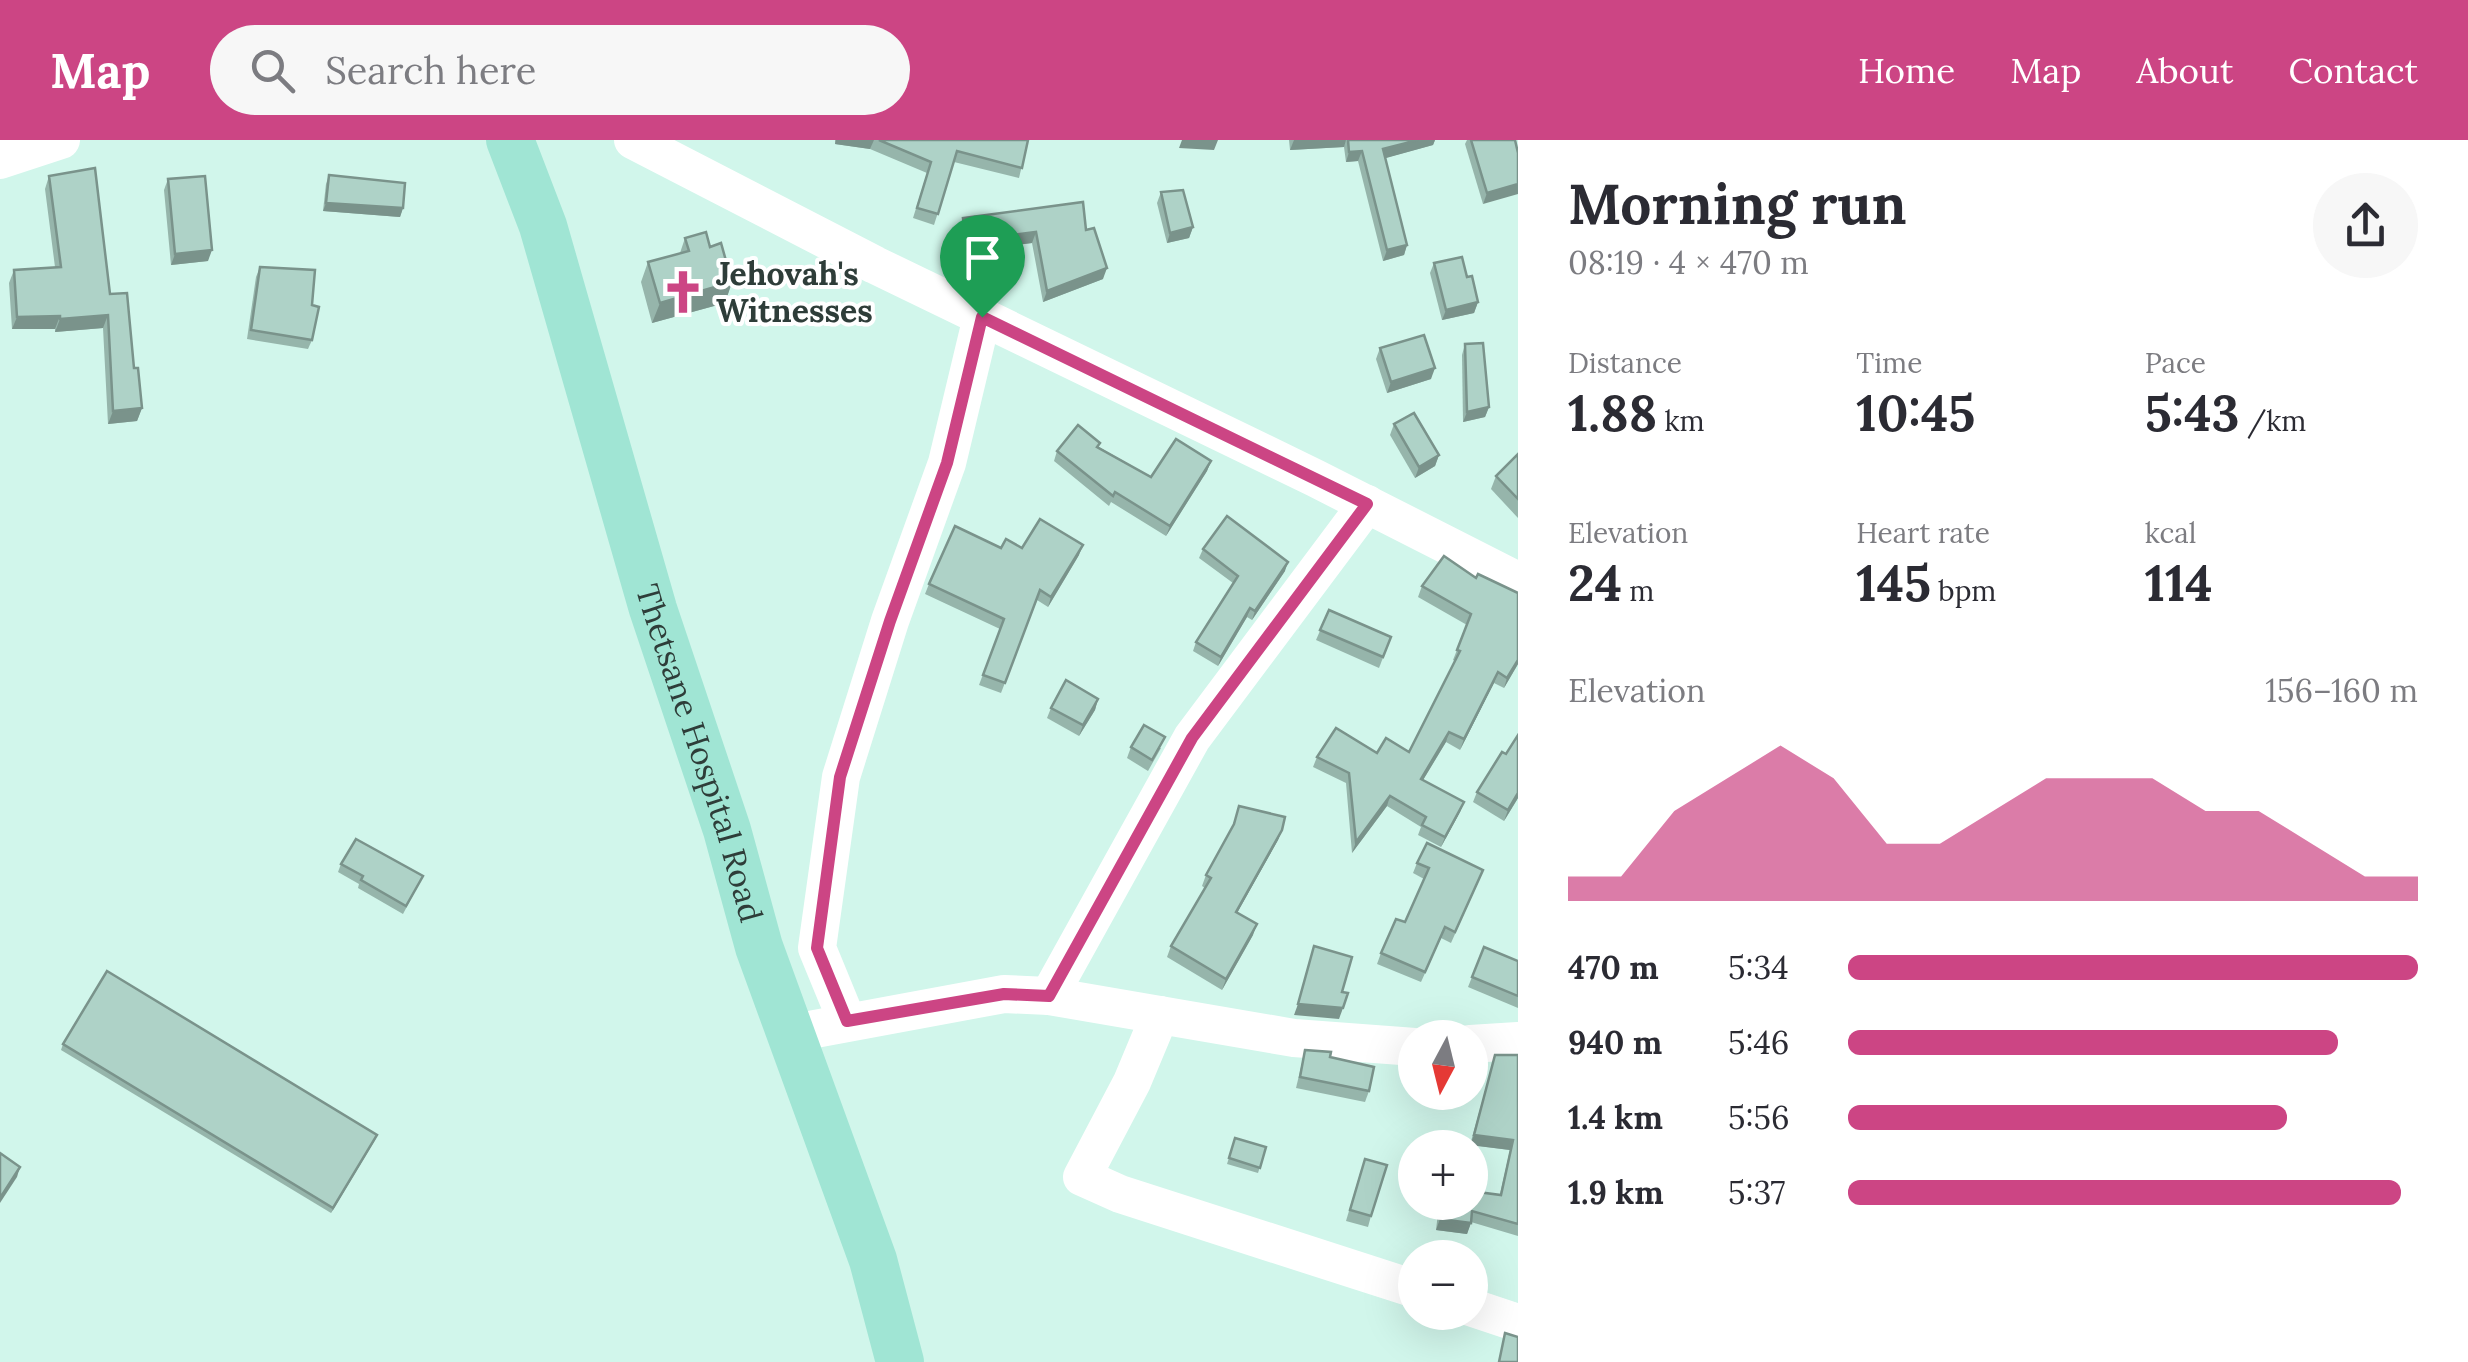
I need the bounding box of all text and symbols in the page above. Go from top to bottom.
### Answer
search box [210,25,910,115]
text: Map [50,40,150,101]
icon: search [245,43,300,98]
text: Search here [325,46,536,94]
text: Home [1858,48,1955,93]
text: Map [2010,48,2081,93]
text: About [2136,48,2234,93]
text: Contact [2289,48,2418,93]
text: Morning run [1568,169,1906,239]
button: share [2313,173,2418,278]
pin [940,215,1025,318]
icon: arrive [955,230,1010,285]
text: 08:19 · 4 × 470 m [1568,242,1809,283]
place label: Jehovah's Witnesses [716,253,873,331]
church icon: Jehovah's Witnesses [659,268,707,316]
text: Distance [1568,345,1682,381]
text: Time [1856,345,1922,381]
text: Pace [2145,345,2206,381]
text: 1.88 [1568,381,1657,445]
text: 10:45 [1856,381,1975,445]
text: 5:43 [2145,381,2240,445]
text: km [1657,403,1705,439]
text: /km [2240,403,2306,439]
text: Elevation [1568,515,1688,551]
text: Heart rate [1856,515,1990,551]
text: kcal [2145,515,2196,551]
text: 24 [1568,551,1622,615]
text: 145 [1856,551,1931,615]
text: 114 [2145,551,2213,615]
text: m [1622,573,1654,609]
text: bpm [1931,573,1996,609]
street label: Thetsane Hospital Road [627,579,772,927]
text: Elevation [1568,670,1705,711]
text: 156–160 m [2265,670,2418,711]
text: 470 m [1568,947,1659,988]
text: 5:34 [1728,947,1789,988]
north arrow [1398,1020,1488,1110]
map controls [1398,1020,1488,1330]
text: 940 m [1568,1022,1662,1063]
text: 5:46 [1728,1022,1789,1063]
text: 1.4 km [1568,1097,1663,1138]
text: 5:56 [1728,1097,1789,1138]
button: + [1398,1130,1488,1220]
text: 1.9 km [1568,1172,1664,1213]
text: 5:37 [1728,1172,1785,1213]
button: − [1398,1240,1488,1330]

